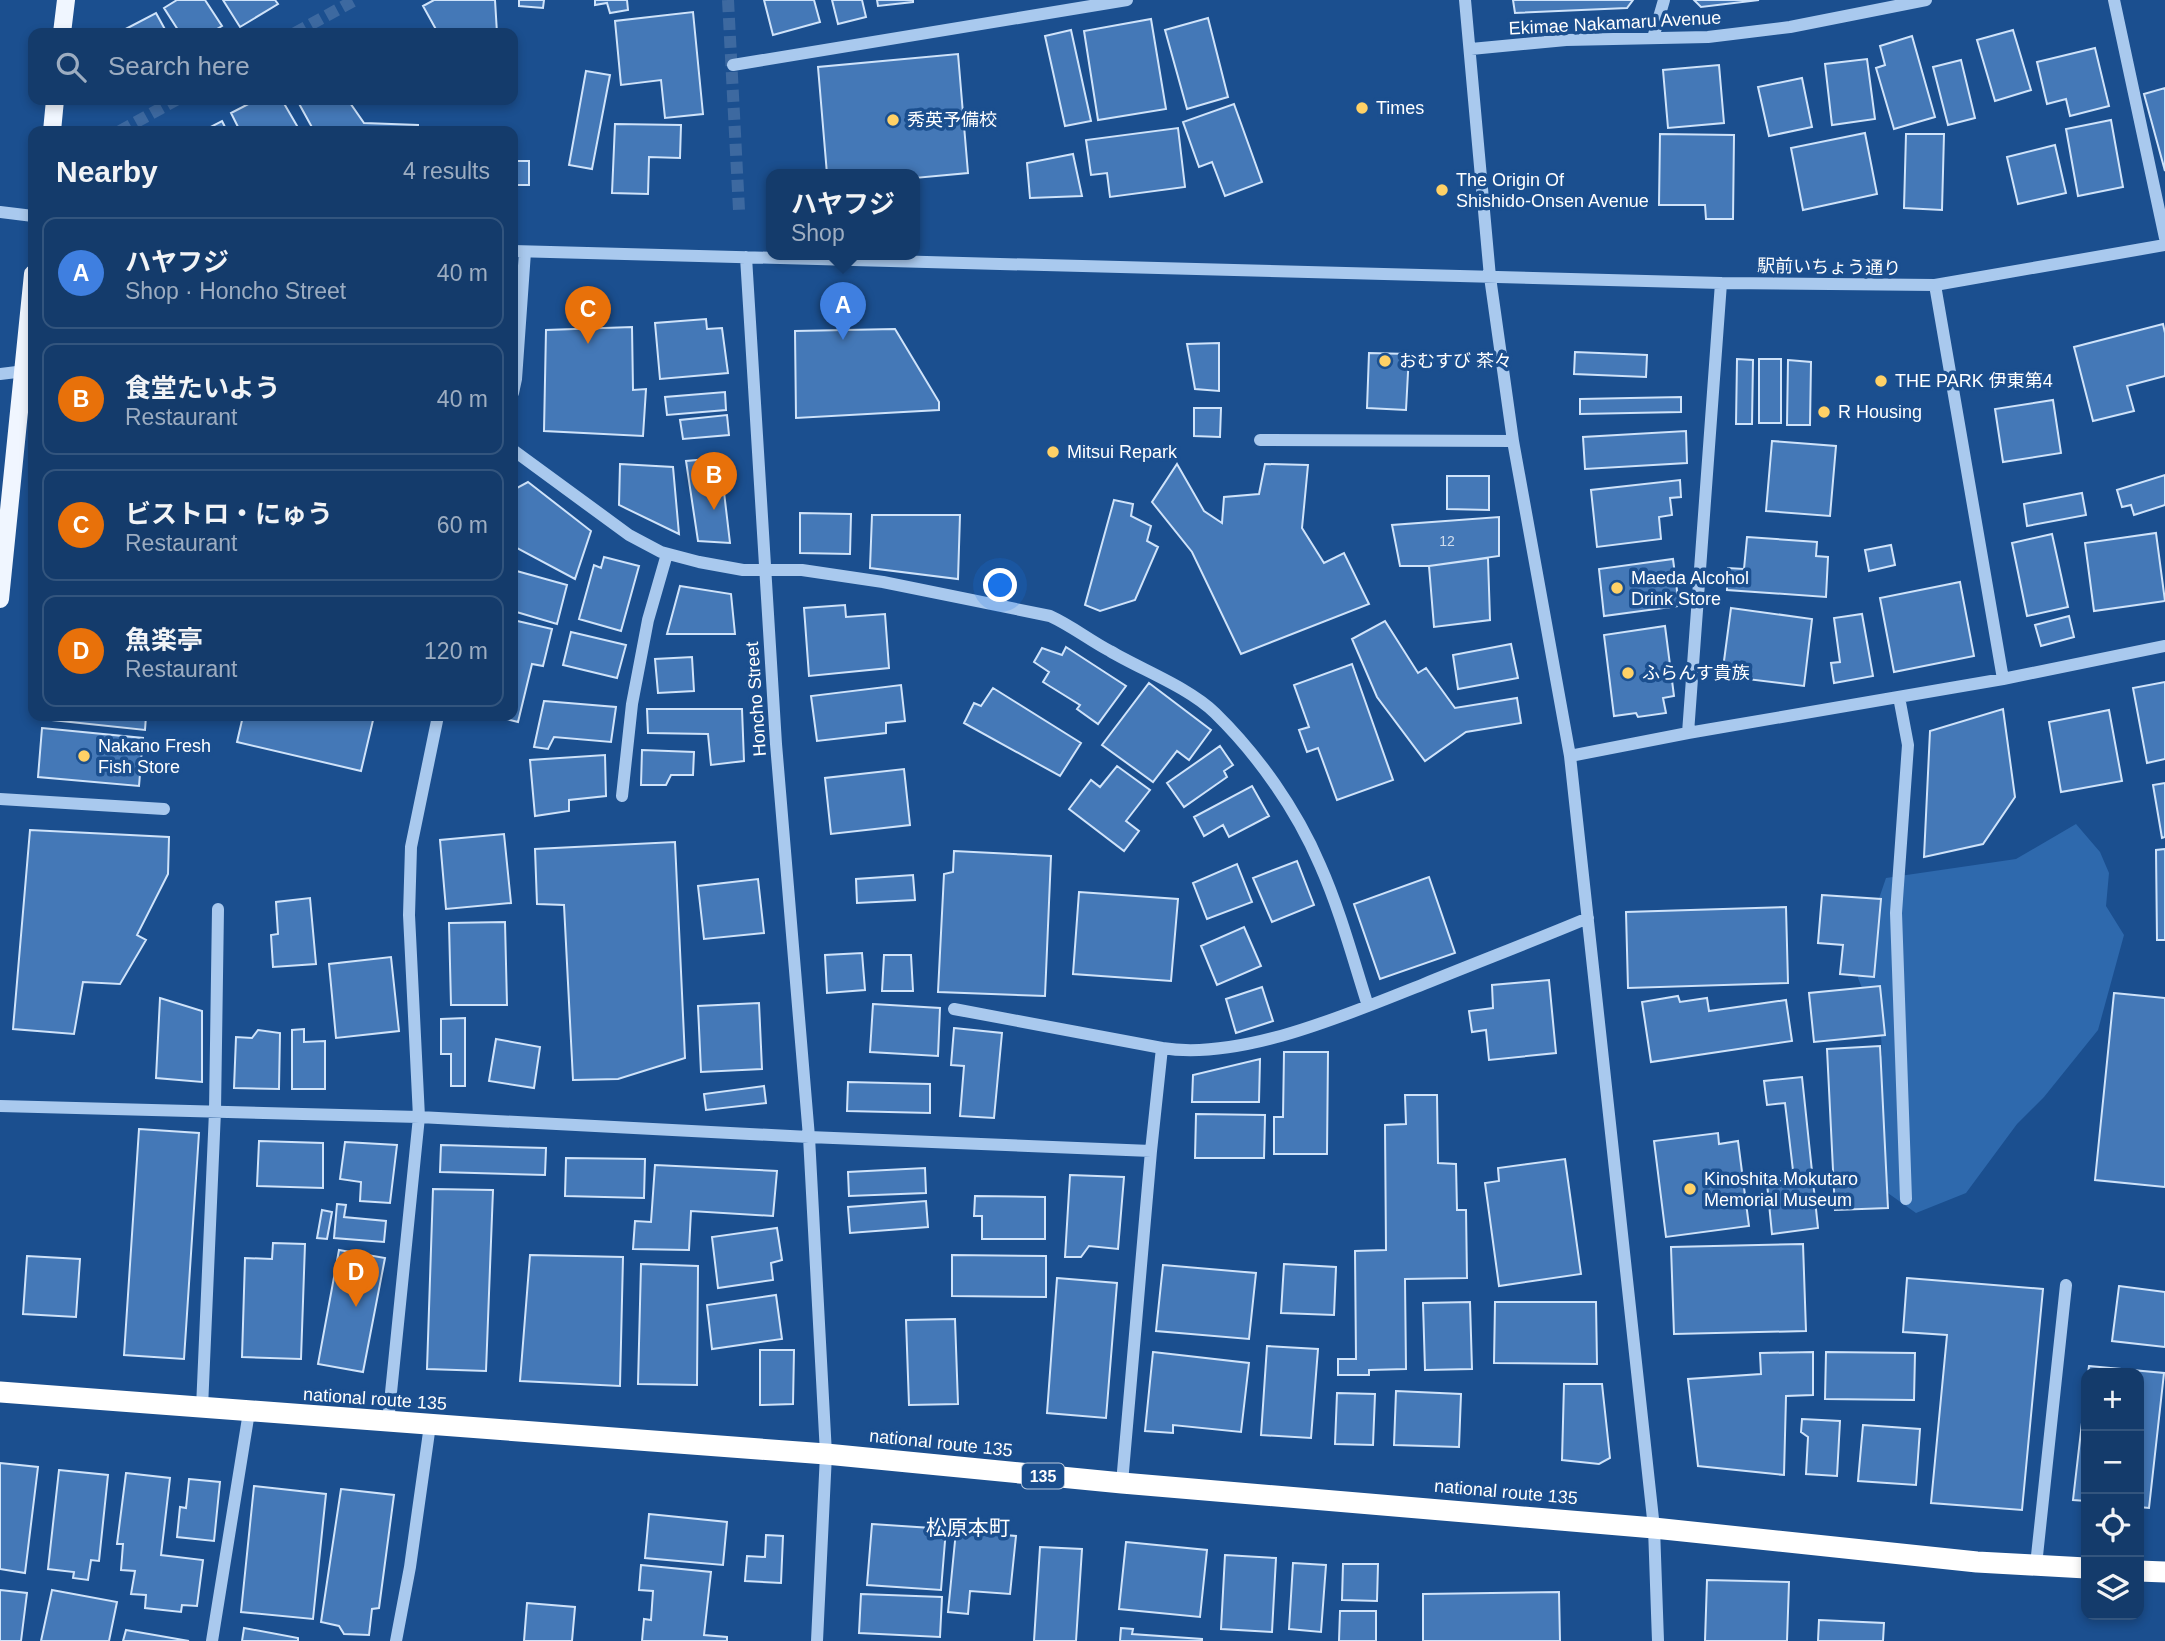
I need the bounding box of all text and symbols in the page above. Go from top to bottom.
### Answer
street label: Ekimae Nakamaru Avenue [1508,7,1722,39]
search box [28,28,518,105]
icon: search [52,48,90,86]
text: Search here [108,51,250,81]
place label: Times [1376,98,1424,118]
marker: Times [1354,100,1370,116]
place label: 秀英予備校 [907,110,997,130]
marker: 秀英予備校 [885,112,901,128]
text: Nearby [56,155,158,188]
text: 4 results [403,158,490,184]
popup [766,169,920,260]
place label: The Origin Of Shishido-Onsen Avenue [1456,170,1649,211]
marker: The Origin Of Shishido-Onsen Avenue [1434,182,1450,198]
text: ハヤフジ [791,189,895,219]
text: Shop [791,220,845,246]
text: ハヤフジ [125,247,229,277]
street label: 駅前いちょう通り [1757,256,1901,278]
text: A [73,260,89,286]
text: 40 m [437,260,488,286]
text: Shop · Honcho Street [125,278,346,304]
pin: A [820,282,866,340]
pin: C [565,286,611,344]
place label: おむすび 茶々 [1399,351,1512,371]
marker: おむすび 茶々 [1377,353,1393,369]
place label: THE PARK 伊東第4 [1895,371,2053,391]
text: 食堂たいよう [125,373,280,403]
marker: THE PARK 伊東第4 [1873,373,1889,389]
text: B [73,386,89,412]
text: 40 m [437,386,488,412]
place label: R Housing [1838,402,1922,422]
text: Restaurant [125,404,238,430]
marker: R Housing [1816,404,1832,420]
place label: Mitsui Repark [1067,442,1178,462]
marker: Mitsui Repark [1045,444,1061,460]
pin: B [691,452,737,510]
text: ビストロ・にゅう [125,499,333,529]
text: C [73,512,89,538]
text: 60 m [437,512,488,538]
text: Restaurant [125,530,238,556]
house number: 12 [1439,533,1455,549]
your location [983,568,1017,602]
place label: Maeda Alcohol Drink Store [1631,568,1749,609]
marker: Maeda Alcohol Drink Store [1609,580,1625,596]
text: 魚楽亭 [125,625,203,655]
text: D [73,638,89,664]
text: 120 m [424,638,488,664]
street label: Honcho Street [742,641,770,757]
text: Restaurant [125,656,238,682]
place label: ふらんす貴族 [1642,663,1750,683]
marker: ふらんす貴族 [1620,665,1636,681]
place label: Nakano Fresh Fish Store [98,736,211,777]
marker: Nakano Fresh Fish Store [76,748,92,764]
place label: Kinoshita Mokutaro Memorial Museum [1704,1169,1858,1210]
marker: Kinoshita Mokutaro Memorial Museum [1682,1181,1698,1197]
pin: D [333,1249,379,1307]
map controls [2081,1368,2144,1620]
button: + [2081,1368,2144,1431]
street label: national route 135 [302,1384,448,1414]
street label: national route 135 [868,1426,1014,1460]
button: − [2081,1431,2144,1494]
road number: 135 [1022,1464,1064,1488]
street label: national route 135 [1433,1476,1579,1508]
button: locate [2081,1494,2144,1557]
district label: 松原本町 [926,1516,1010,1539]
button: layers [2081,1557,2144,1620]

